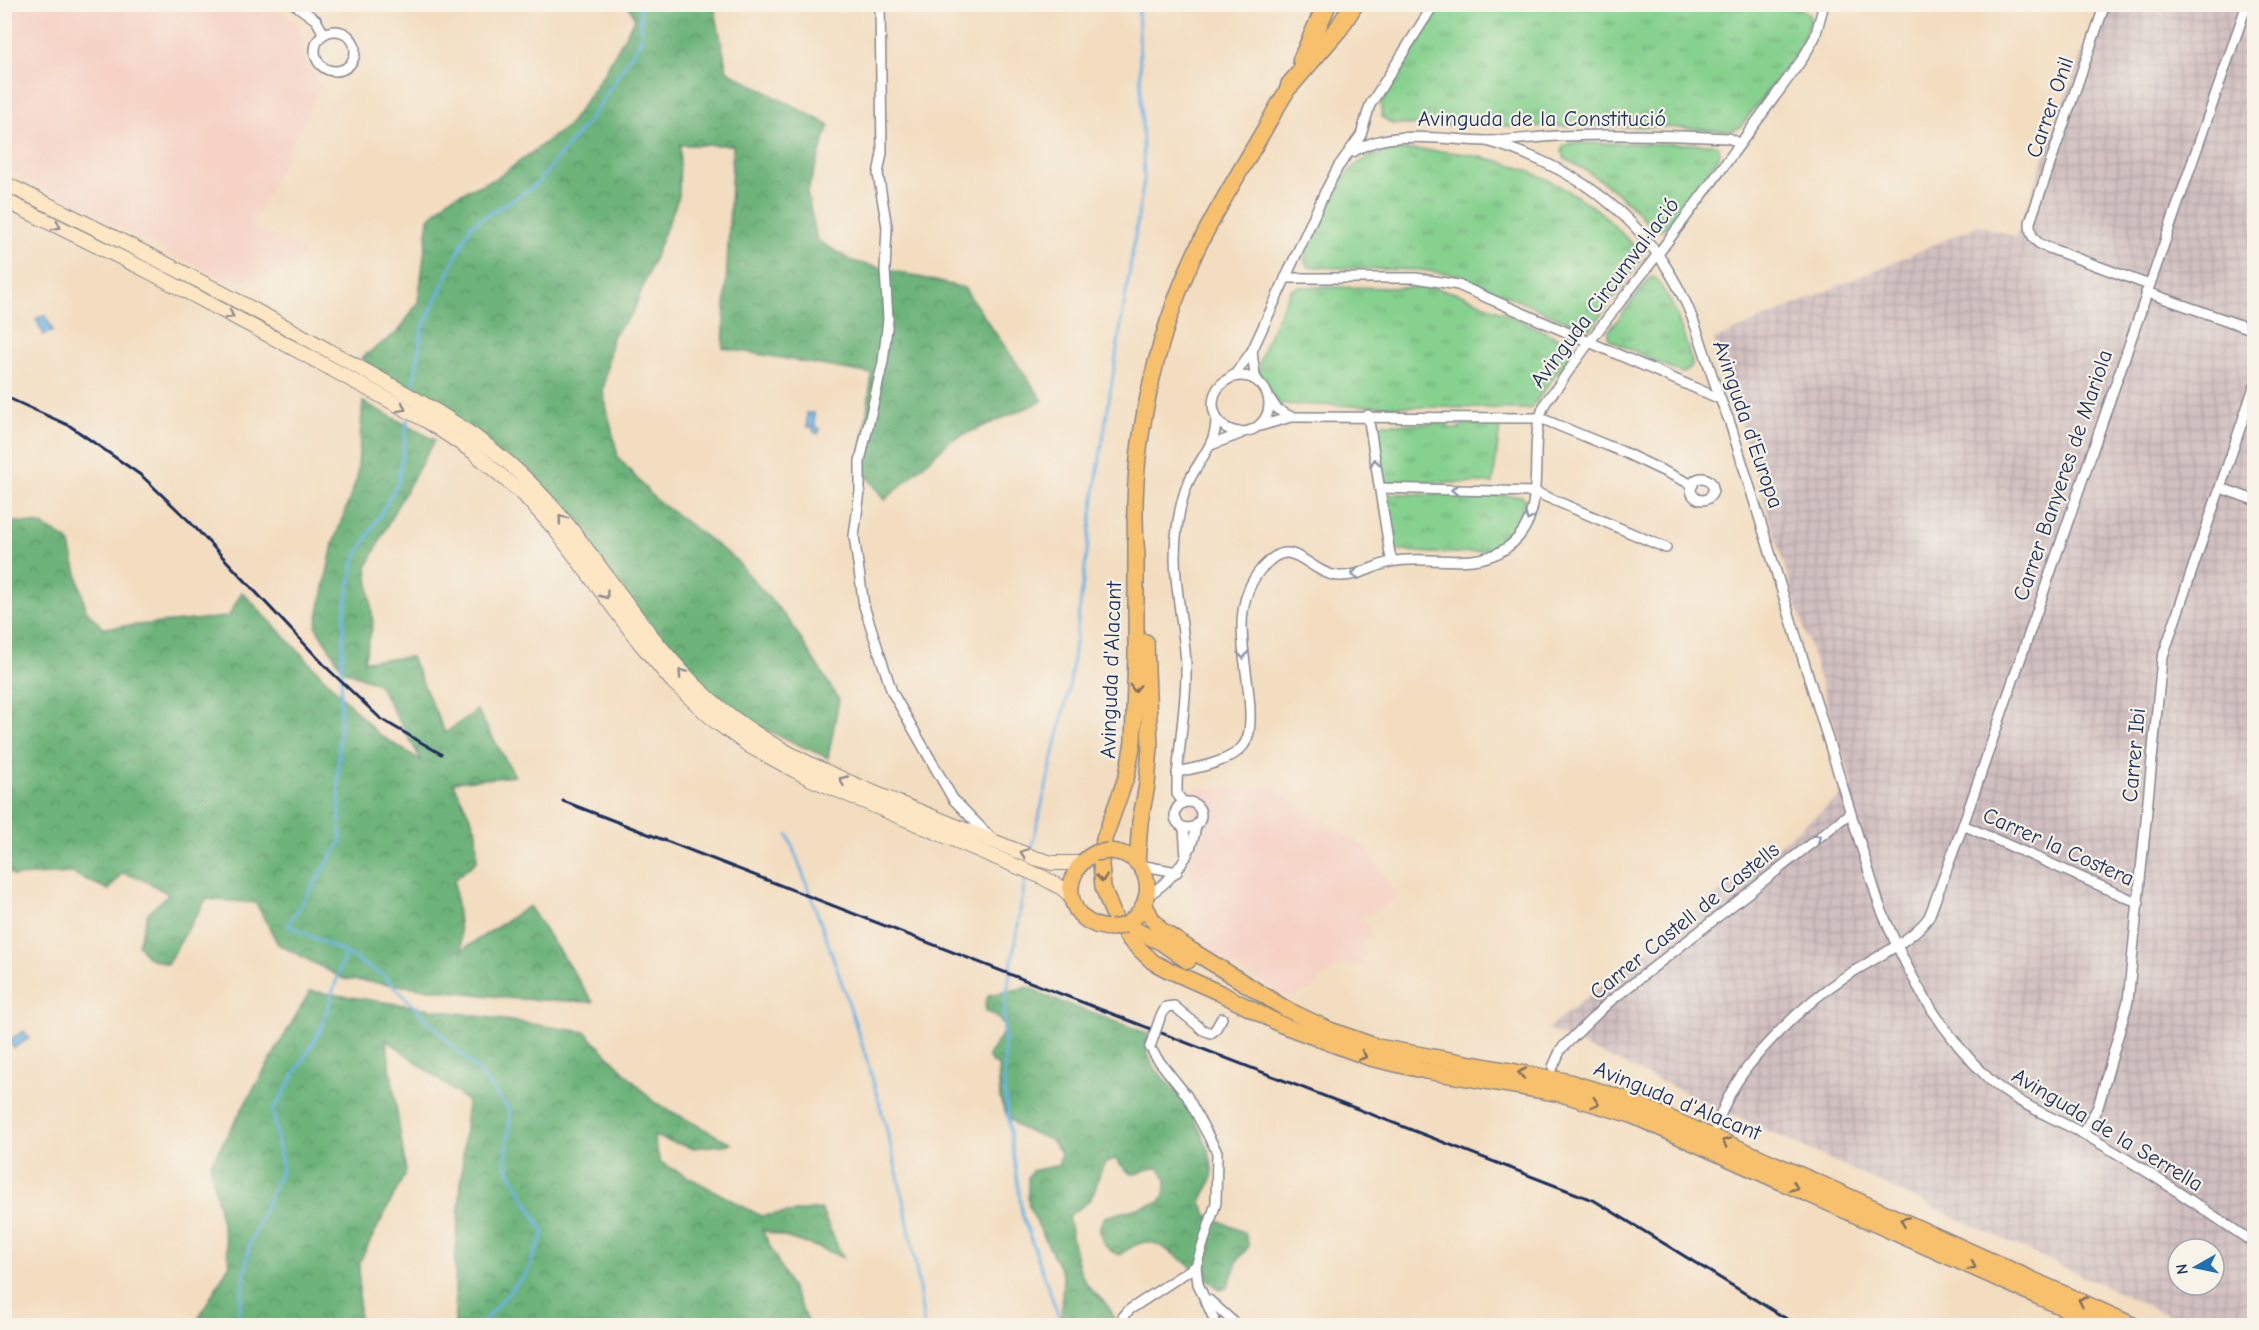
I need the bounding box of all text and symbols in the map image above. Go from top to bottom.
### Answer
street label: Carrer Onil [2021,53,2079,161]
street label: Avinguda de la Constitució [1418,106,1666,132]
street label: Avinguda Circumval·lació [1525,192,1685,393]
one-way arrow [51,218,62,230]
one-way arrow [224,308,235,319]
street label: Avinguda d'Europa [1707,337,1789,512]
street label: Carrer Banyeres de Mariola [2008,346,2118,604]
one-way arrow [396,401,406,412]
one-way arrow [1370,458,1382,467]
one-way arrow [1451,484,1460,497]
one-way arrow [1524,511,1536,522]
one-way arrow [559,515,570,526]
one-way arrow [1350,567,1360,580]
street label: Avinguda d'Alacant [1095,580,1127,759]
one-way arrow [597,588,608,599]
one-way arrow [1236,650,1249,659]
one-way arrow [678,669,689,679]
one-way arrow [1129,684,1142,693]
street label: Carrer Ibi [2117,707,2151,803]
one-way arrow [839,775,850,787]
street label: Carrer la Costera [1979,802,2138,892]
one-way arrow [1811,834,1822,845]
street label: Carrer Castell de Castells [1585,836,1785,1005]
one-way arrow [1019,848,1029,861]
one-way arrow [1095,874,1108,883]
one-way arrow [1357,1048,1368,1061]
street label: Avinguda d'Alacant [1590,1056,1766,1147]
street label: Avinguda de la Serrella [2007,1063,2208,1197]
one-way arrow [1518,1067,1528,1080]
one-way arrow [1589,1096,1600,1108]
one-way arrow [1721,1138,1732,1150]
one-way arrow [1788,1179,1799,1191]
one-way arrow [1900,1217,1911,1229]
north arrow [2166,1237,2226,1297]
one-way arrow [1966,1259,1977,1271]
text: N [2172,1263,2192,1276]
one-way arrow [2078,1297,2089,1309]

